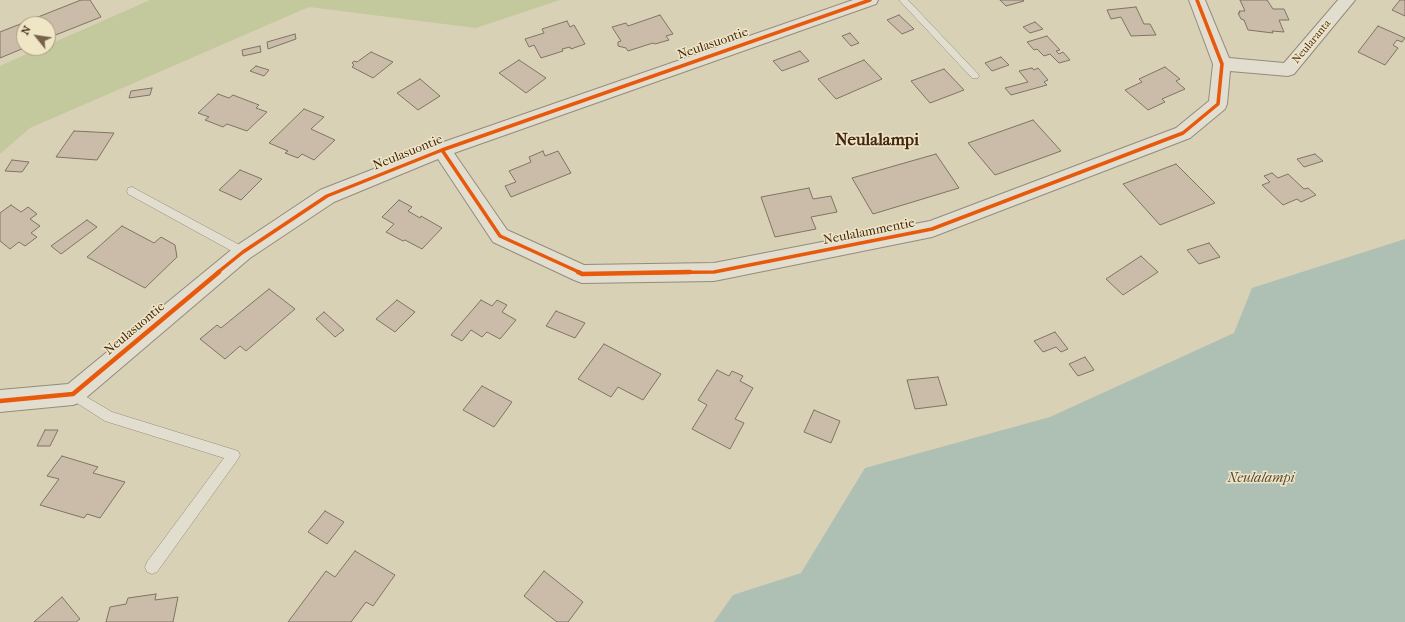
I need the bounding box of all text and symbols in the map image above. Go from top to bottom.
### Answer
north arrow [16,16,56,56]
street label: Neularanta [1290,17,1334,67]
text: N [18,23,34,37]
street label: Neulasuontie [676,25,750,63]
district label: Neulalampi [835,131,919,151]
street label: Neulasuontie [371,132,445,174]
street label: Neulalammentie [822,215,916,249]
street label: Neulasuontie [102,299,168,359]
water label: Neulalampi [1227,471,1295,487]

